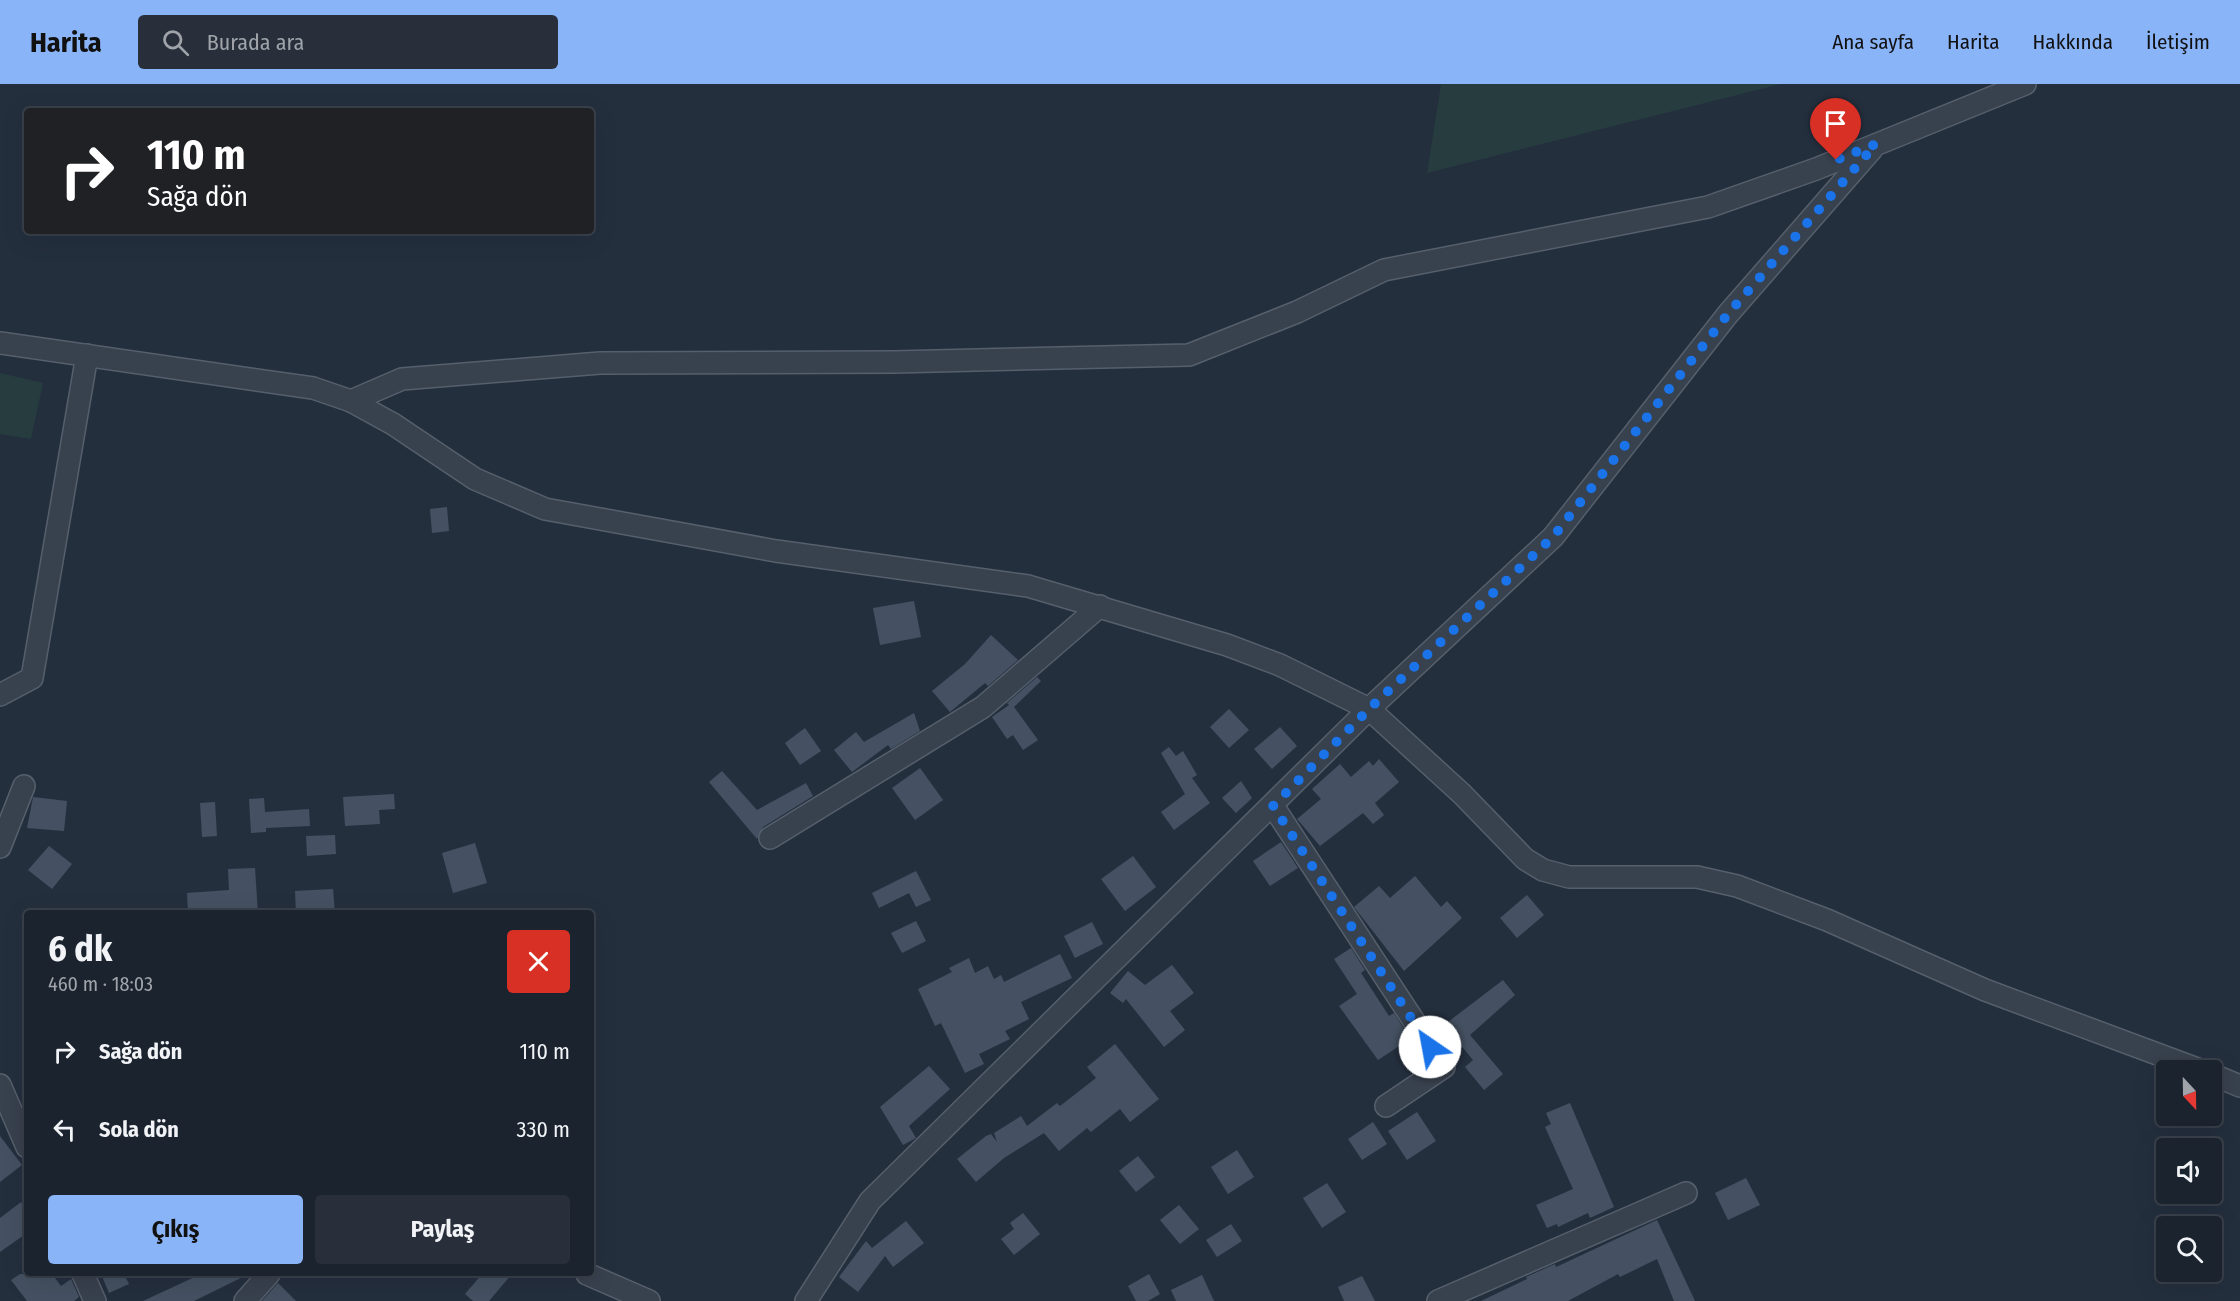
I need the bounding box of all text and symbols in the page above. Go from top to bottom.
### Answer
search box [138,15,558,69]
text: Harita [30,26,102,59]
icon: search [159,26,192,59]
text: Burada ara [207,29,304,56]
text: Ana sayfa [1832,29,1914,55]
text: Harita [1947,29,2000,55]
text: Hakkında [2033,29,2113,55]
text: İletişim [2146,29,2210,55]
pin [1810,98,1861,160]
icon: arrive [1819,107,1852,140]
text: 110 m [147,130,246,180]
icon: right [48,132,126,210]
text: Sağa dön [147,181,248,213]
text: 6 dk [48,927,112,971]
button: close [507,930,570,993]
text: 460 m · 18:03 [48,972,153,996]
position arrow [1398,1015,1462,1079]
icon: right [48,1035,81,1068]
text: Sağa dön [99,1038,182,1065]
text: 110 m [520,1038,570,1065]
north arrow [2156,1060,2222,1126]
map controls [2156,1060,2222,1282]
icon: left [48,1113,81,1146]
text: Sola dön [99,1116,179,1143]
text: 330 m [517,1116,570,1143]
button: sound [2156,1138,2222,1204]
button: Çıkış [48,1195,303,1264]
button: Paylaş [315,1195,570,1264]
button: search [2156,1216,2222,1282]

